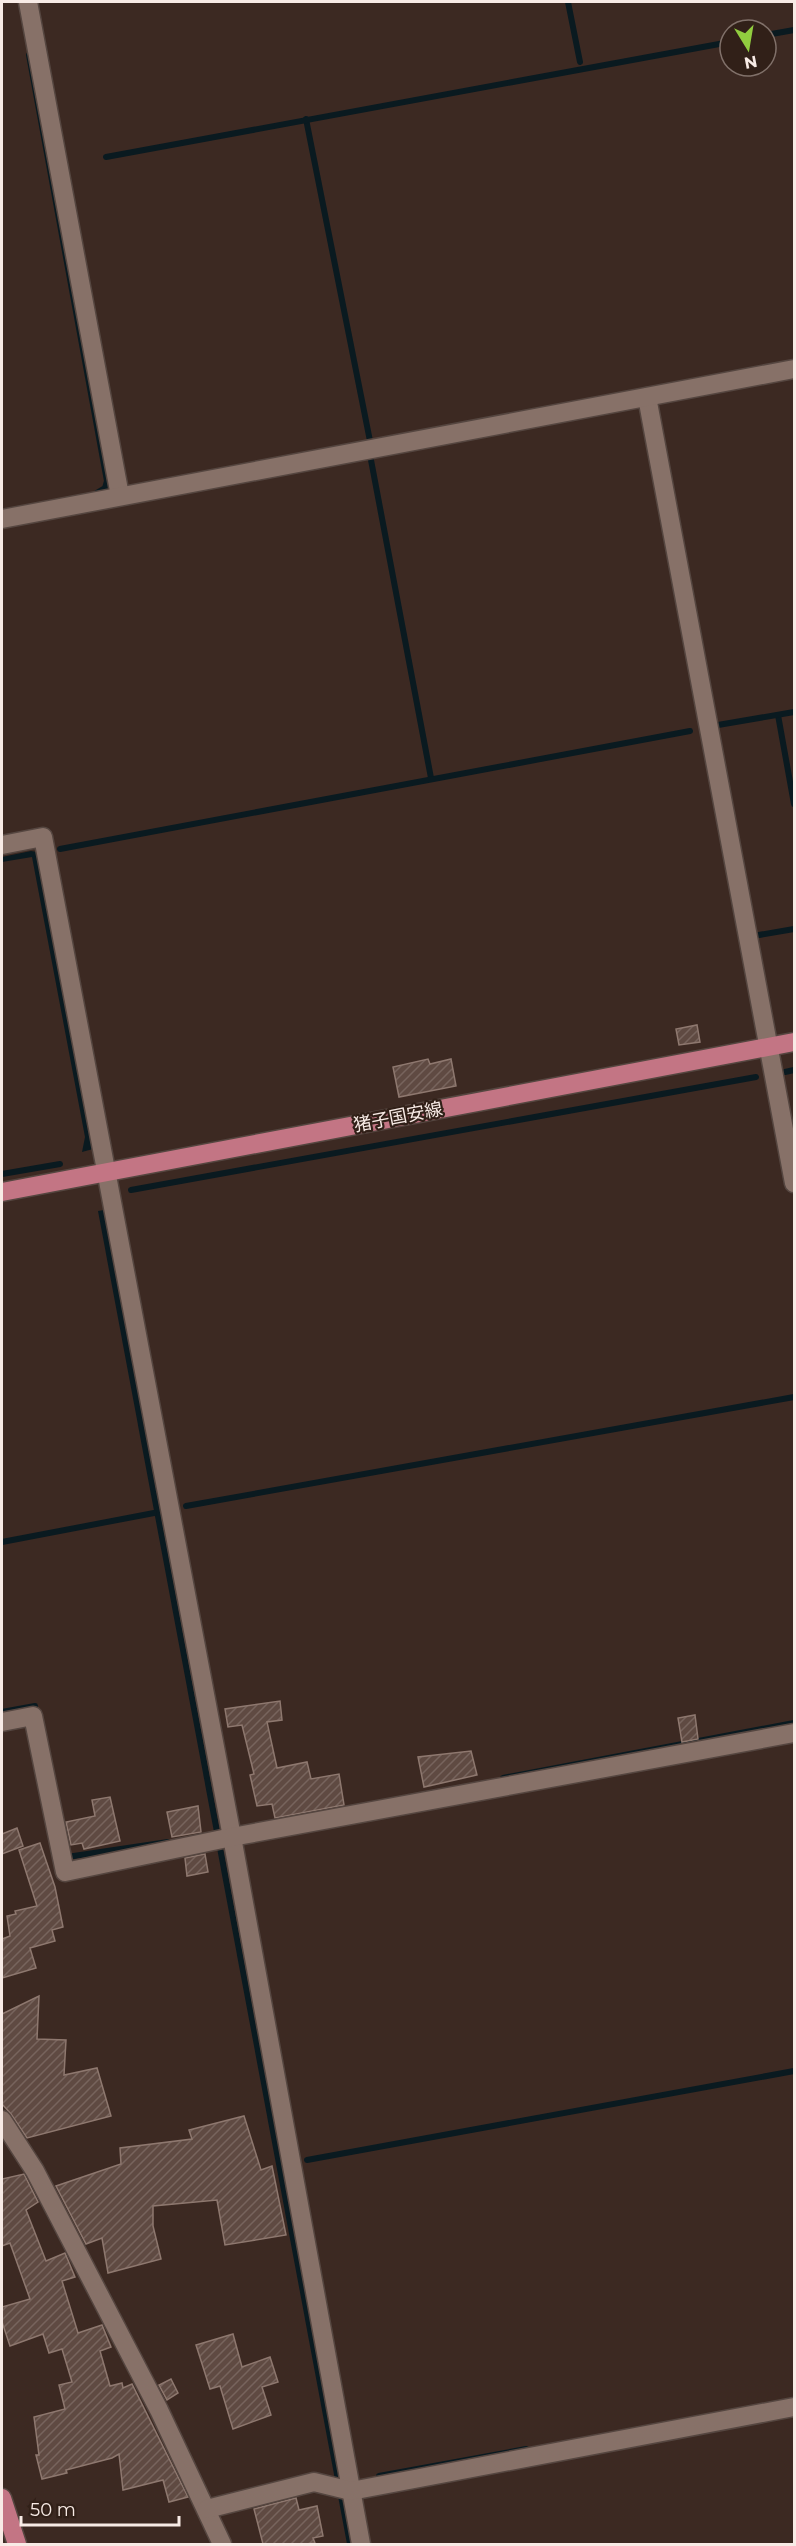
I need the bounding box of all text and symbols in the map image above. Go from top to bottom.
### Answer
north arrow [718,18,778,78]
text: N [743,52,759,73]
street label: 猪子国安線 [352,1098,444,1136]
scale bar [21,2489,178,2527]
text: 50 m [30,2499,76,2521]

